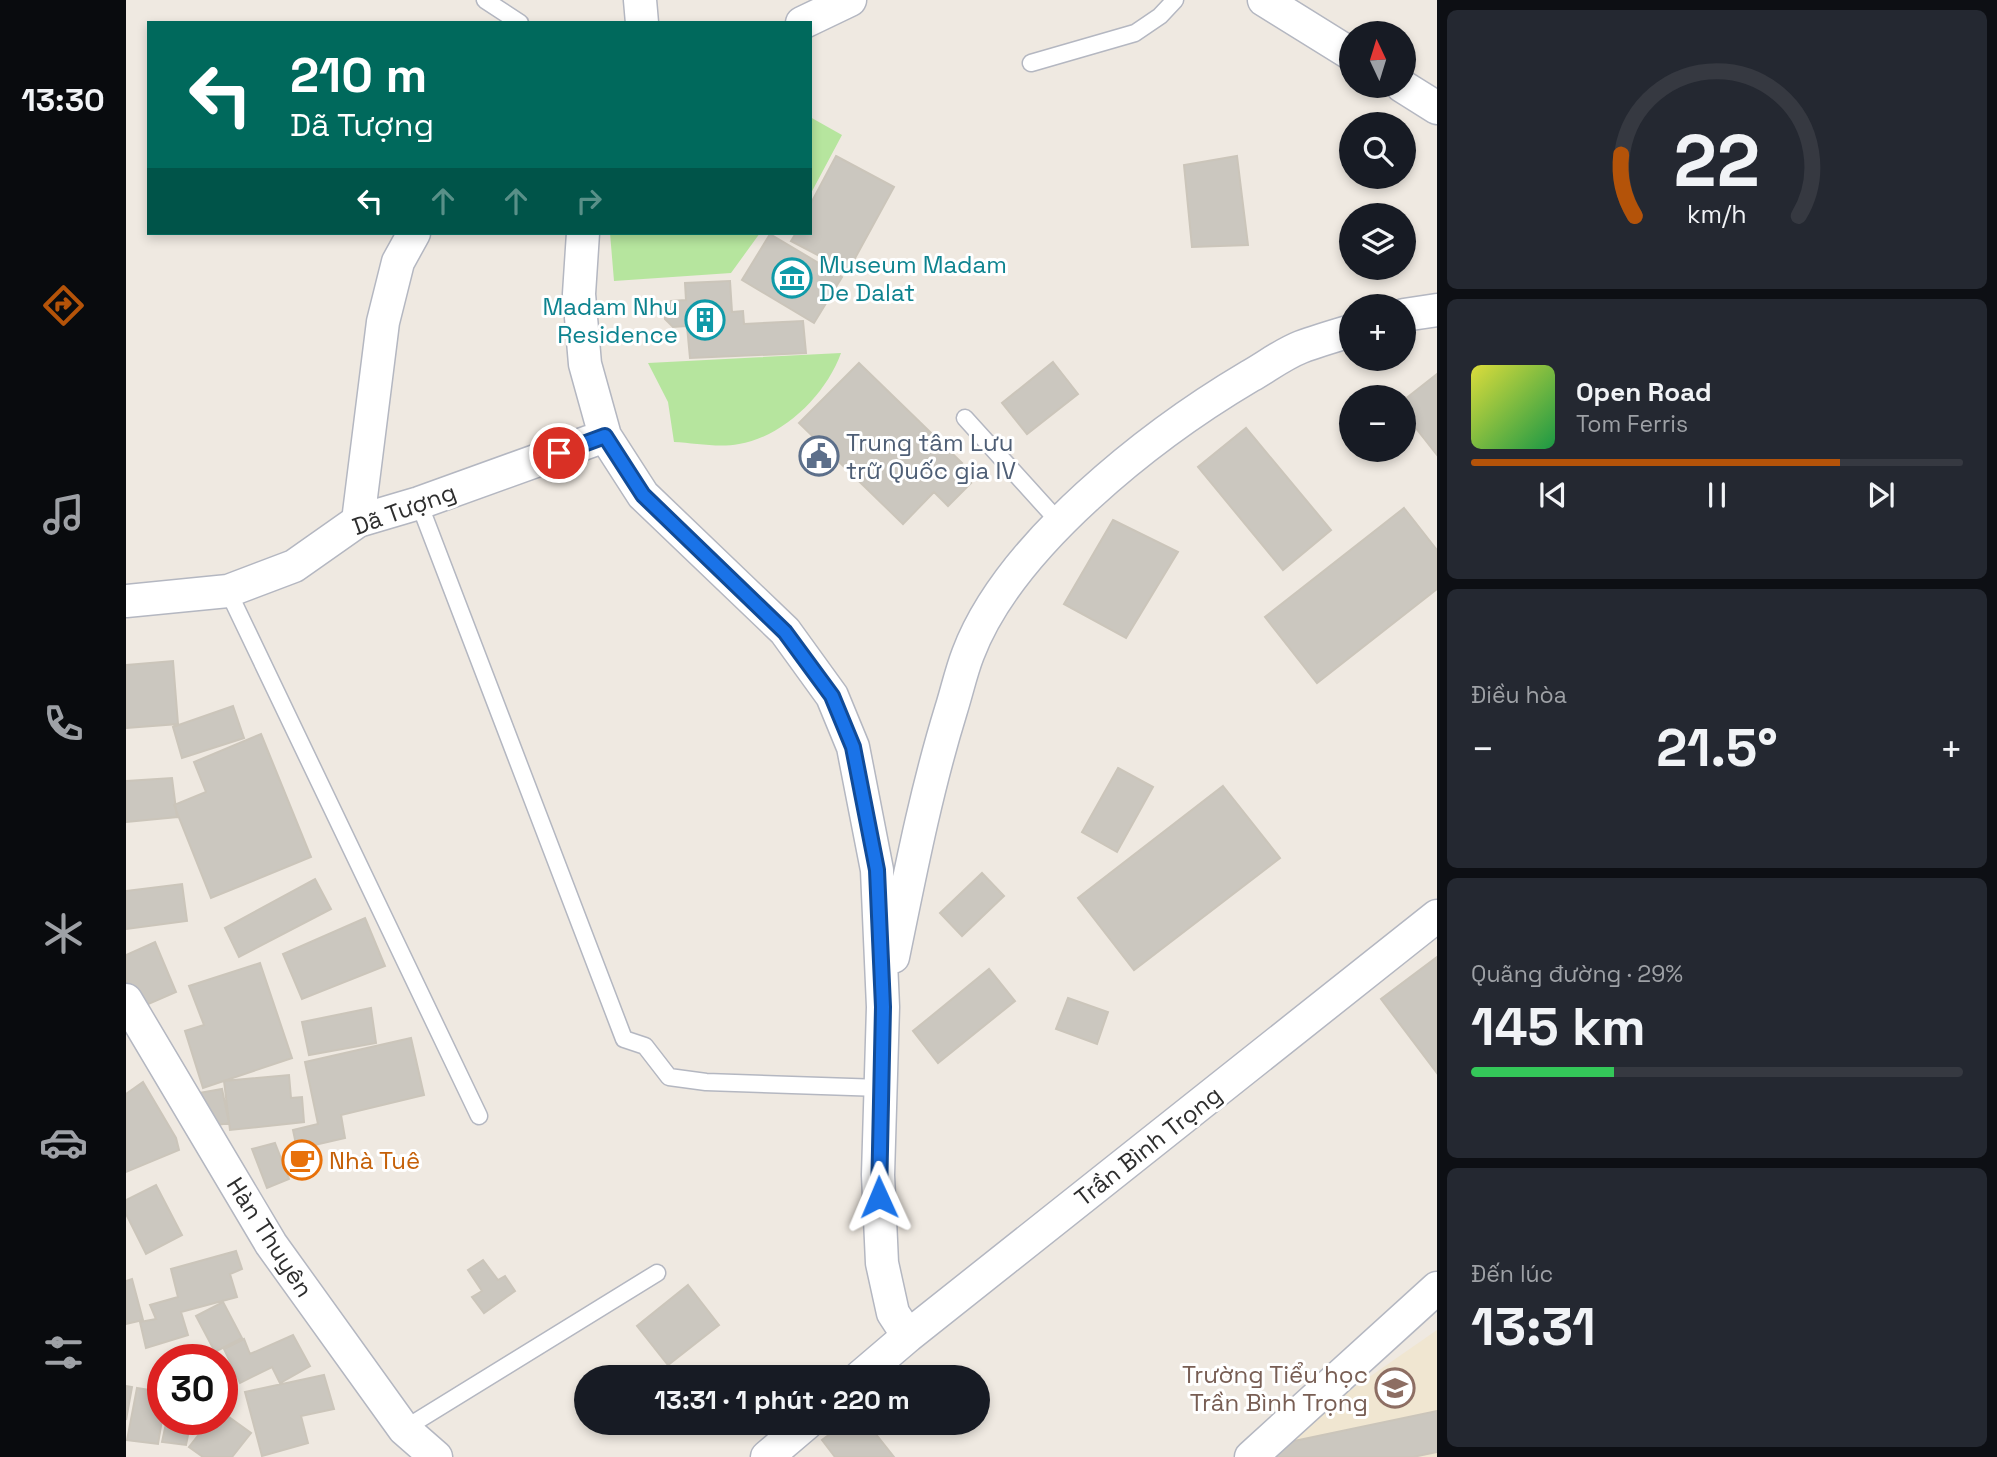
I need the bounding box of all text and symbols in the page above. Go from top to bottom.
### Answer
north arrow [1339,21,1416,98]
map controls [1339,21,1416,462]
text: 210 m [290,44,427,106]
icon: left [175,49,266,140]
text: 13:30 [21,80,105,120]
text: Dã Tượng [290,105,434,145]
button: search [1339,112,1416,189]
text: 22 [1674,114,1760,207]
icon: left [351,182,389,220]
icon: ahead [424,182,462,220]
icon: ahead [497,182,535,220]
icon: right [570,182,608,220]
text: km/h [1687,198,1747,230]
button: layers [1339,203,1416,280]
place label: Museum Madam De Dalat [819,249,1007,308]
museum icon: Museum Madam De Dalat [771,257,813,299]
icon: directions [39,281,88,330]
place label: Madam Nhu Residence [543,291,678,350]
button: + [1339,294,1416,371]
building icon: Madam Nhu Residence [684,299,726,341]
text: Open Road [1576,375,1712,409]
button: − [1339,385,1416,462]
text: Tom Ferris [1576,409,1688,439]
pin [529,423,589,483]
place label: Trung tâm Lưu trữ Quốc gia IV [846,427,1016,486]
icon: arrive [540,434,578,472]
public building icon: Trung tâm Lưu trữ Quốc gia IV [798,435,840,477]
street label: Dã Tượng [348,476,460,542]
icon: previous [1534,476,1572,514]
icon: pause [1698,476,1736,514]
icon: next [1862,476,1900,514]
icon: music [39,490,88,539]
text: Điều hòa [1471,680,1567,710]
icon: phone [39,699,88,748]
text: 21.5° [1656,715,1778,781]
text: − [1471,725,1495,773]
text: + [1939,725,1963,773]
icon: climate [39,909,88,958]
text: Quãng đường · 29% [1471,959,1683,989]
text: 145 km [1471,994,1646,1060]
street label: Trần Bình Trọng [1068,1079,1228,1213]
icon: car [39,1118,88,1167]
cafe icon: Nhà Tuê [281,1139,323,1181]
place label: Nhà Tuê [329,1145,420,1176]
position arrow [842,1160,916,1234]
street label: Hàn Thuyên [220,1171,320,1303]
text: Đến lúc [1471,1259,1553,1289]
text: 13:31 [1471,1294,1596,1360]
icon: filters [39,1328,88,1377]
speed limit sign: 30 [147,1344,238,1435]
place label: Trường Tiểu học Trần Bình Trọng [1182,1359,1368,1418]
school or university icon: Trường Tiểu học Trần Bình Trọng [1374,1367,1416,1409]
text: 13:31 · 1 phút · 220 m [654,1383,910,1417]

